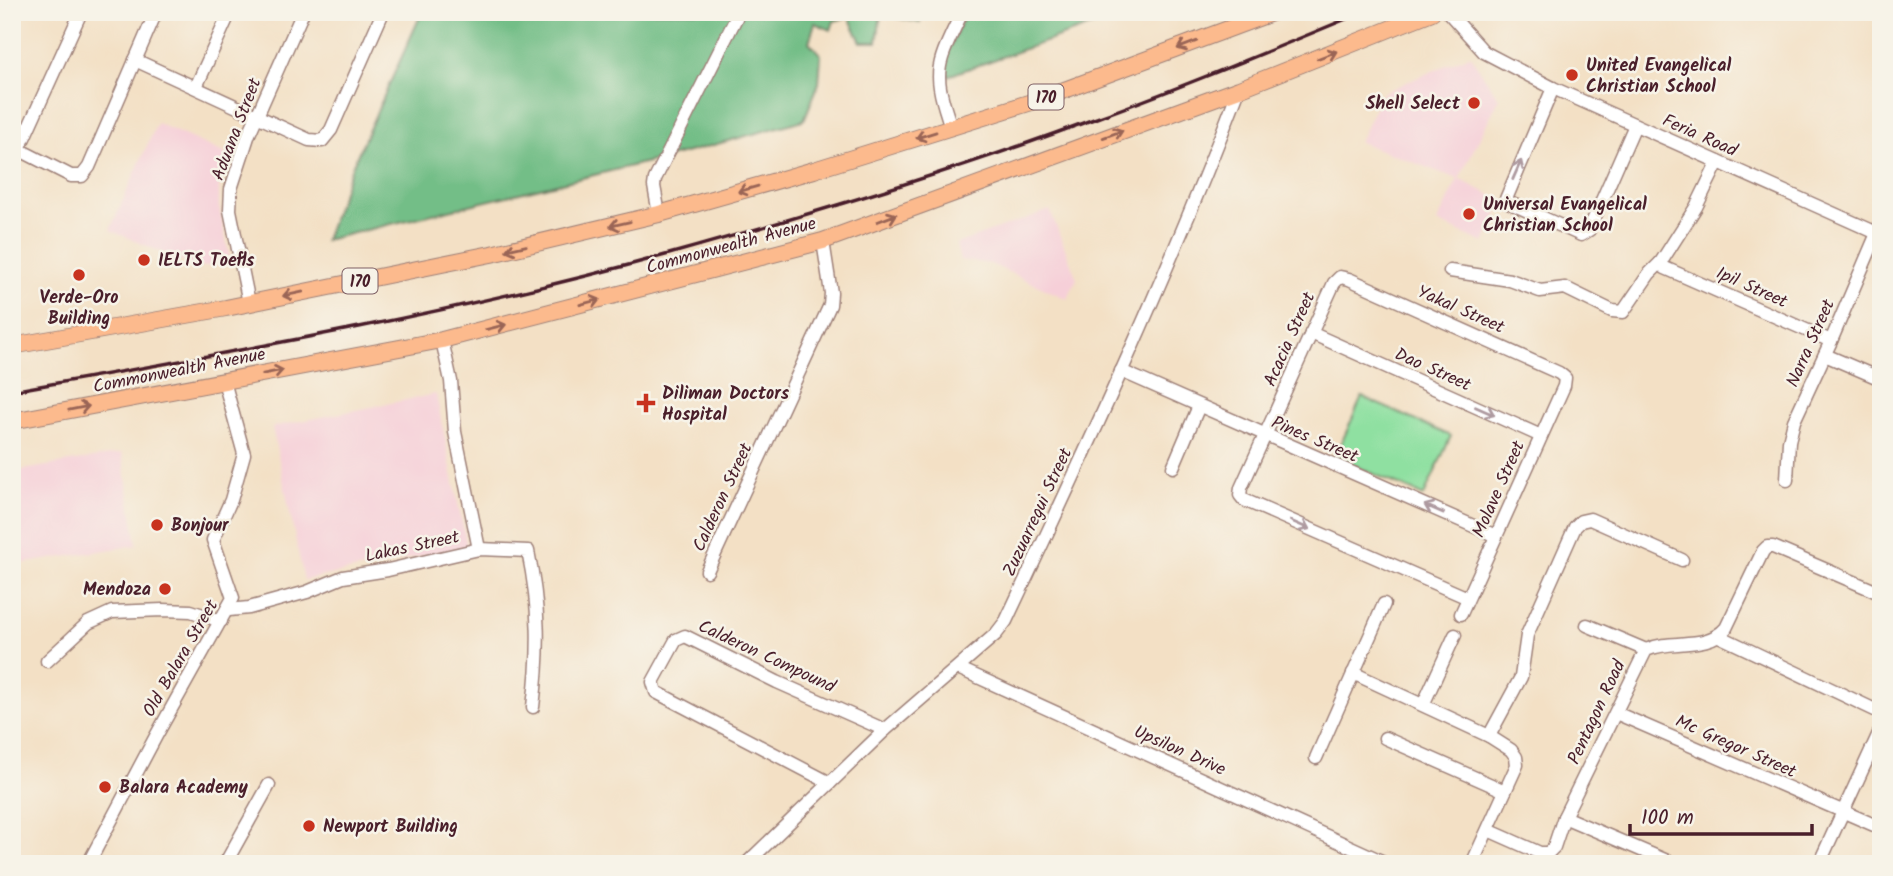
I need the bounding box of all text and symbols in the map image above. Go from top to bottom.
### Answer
one-way arrow [1177,40,1199,53]
one-way arrow [1315,48,1337,61]
place label: United Evangelical Christian School [1586,52,1731,102]
marker: United Evangelical Christian School [1564,67,1580,83]
street label: Aduana Street [205,73,271,185]
road number: 170 [1028,85,1064,110]
place label: Shell Select [1365,90,1461,119]
marker: Shell Select [1466,95,1482,111]
street label: Feria Road [1657,107,1743,166]
one-way arrow [1102,127,1124,139]
one-way arrow [915,129,937,142]
one-way arrow [1511,160,1524,182]
one-way arrow [737,183,759,196]
place label: Universal Evangelical Christian School [1483,191,1647,241]
marker: Universal Evangelical Christian School [1461,206,1477,222]
street label: Commonwealth Avenue [643,210,820,283]
one-way arrow [876,210,897,223]
one-way arrow [610,218,632,231]
one-way arrow [505,243,527,256]
place label: IELTS Toefls [158,247,255,276]
marker: IELTS Toefls [136,252,152,268]
street label: Ipil Street [1711,260,1793,317]
marker: Verde-Oro Building [71,267,87,283]
road number: 170 [342,268,378,294]
street label: Yakal Street [1412,278,1510,343]
place label: Verde-Oro Building [40,284,118,334]
street label: Acacia Street [1257,287,1325,392]
one-way arrow [282,288,305,302]
street label: Narra Street [1779,294,1844,392]
one-way arrow [579,295,601,308]
one-way arrow [484,320,507,333]
street label: Commonwealth Avenue [91,341,268,402]
street label: Dao Street [1389,341,1476,401]
one-way arrow [261,365,284,378]
place label: Diliman Doctors Hospital [662,380,790,430]
marker: Diliman Doctors Hospital [636,393,656,413]
one-way arrow [67,401,90,415]
one-way arrow [1474,405,1495,418]
street label: Pines Street [1266,409,1364,472]
street label: Molave Street [1465,435,1534,543]
street label: Calderon Street [685,437,762,557]
street label: Zuzuarregui Street [996,442,1081,582]
one-way arrow [1423,502,1445,515]
place label: Bonjour [171,512,230,541]
marker: Bonjour [149,517,165,533]
one-way arrow [1289,519,1310,532]
street label: Lakas Street [362,523,463,572]
place label: Mendoza [83,576,151,605]
marker: Mendoza [157,581,173,597]
street label: Old Balara Street [136,594,227,723]
street label: Calderon Compound [693,613,841,702]
street label: Pentagon Road [1560,655,1635,770]
street label: Mc Gregor Street [1670,708,1802,787]
street label: Upsilon Drive [1129,718,1230,785]
place label: Balara Academy [119,774,249,803]
marker: Balara Academy [97,779,113,795]
scale bar [1630,792,1812,836]
text: 100 m [1641,802,1694,835]
place label: Newport Building [323,813,458,842]
marker: Newport Building [301,818,317,834]

